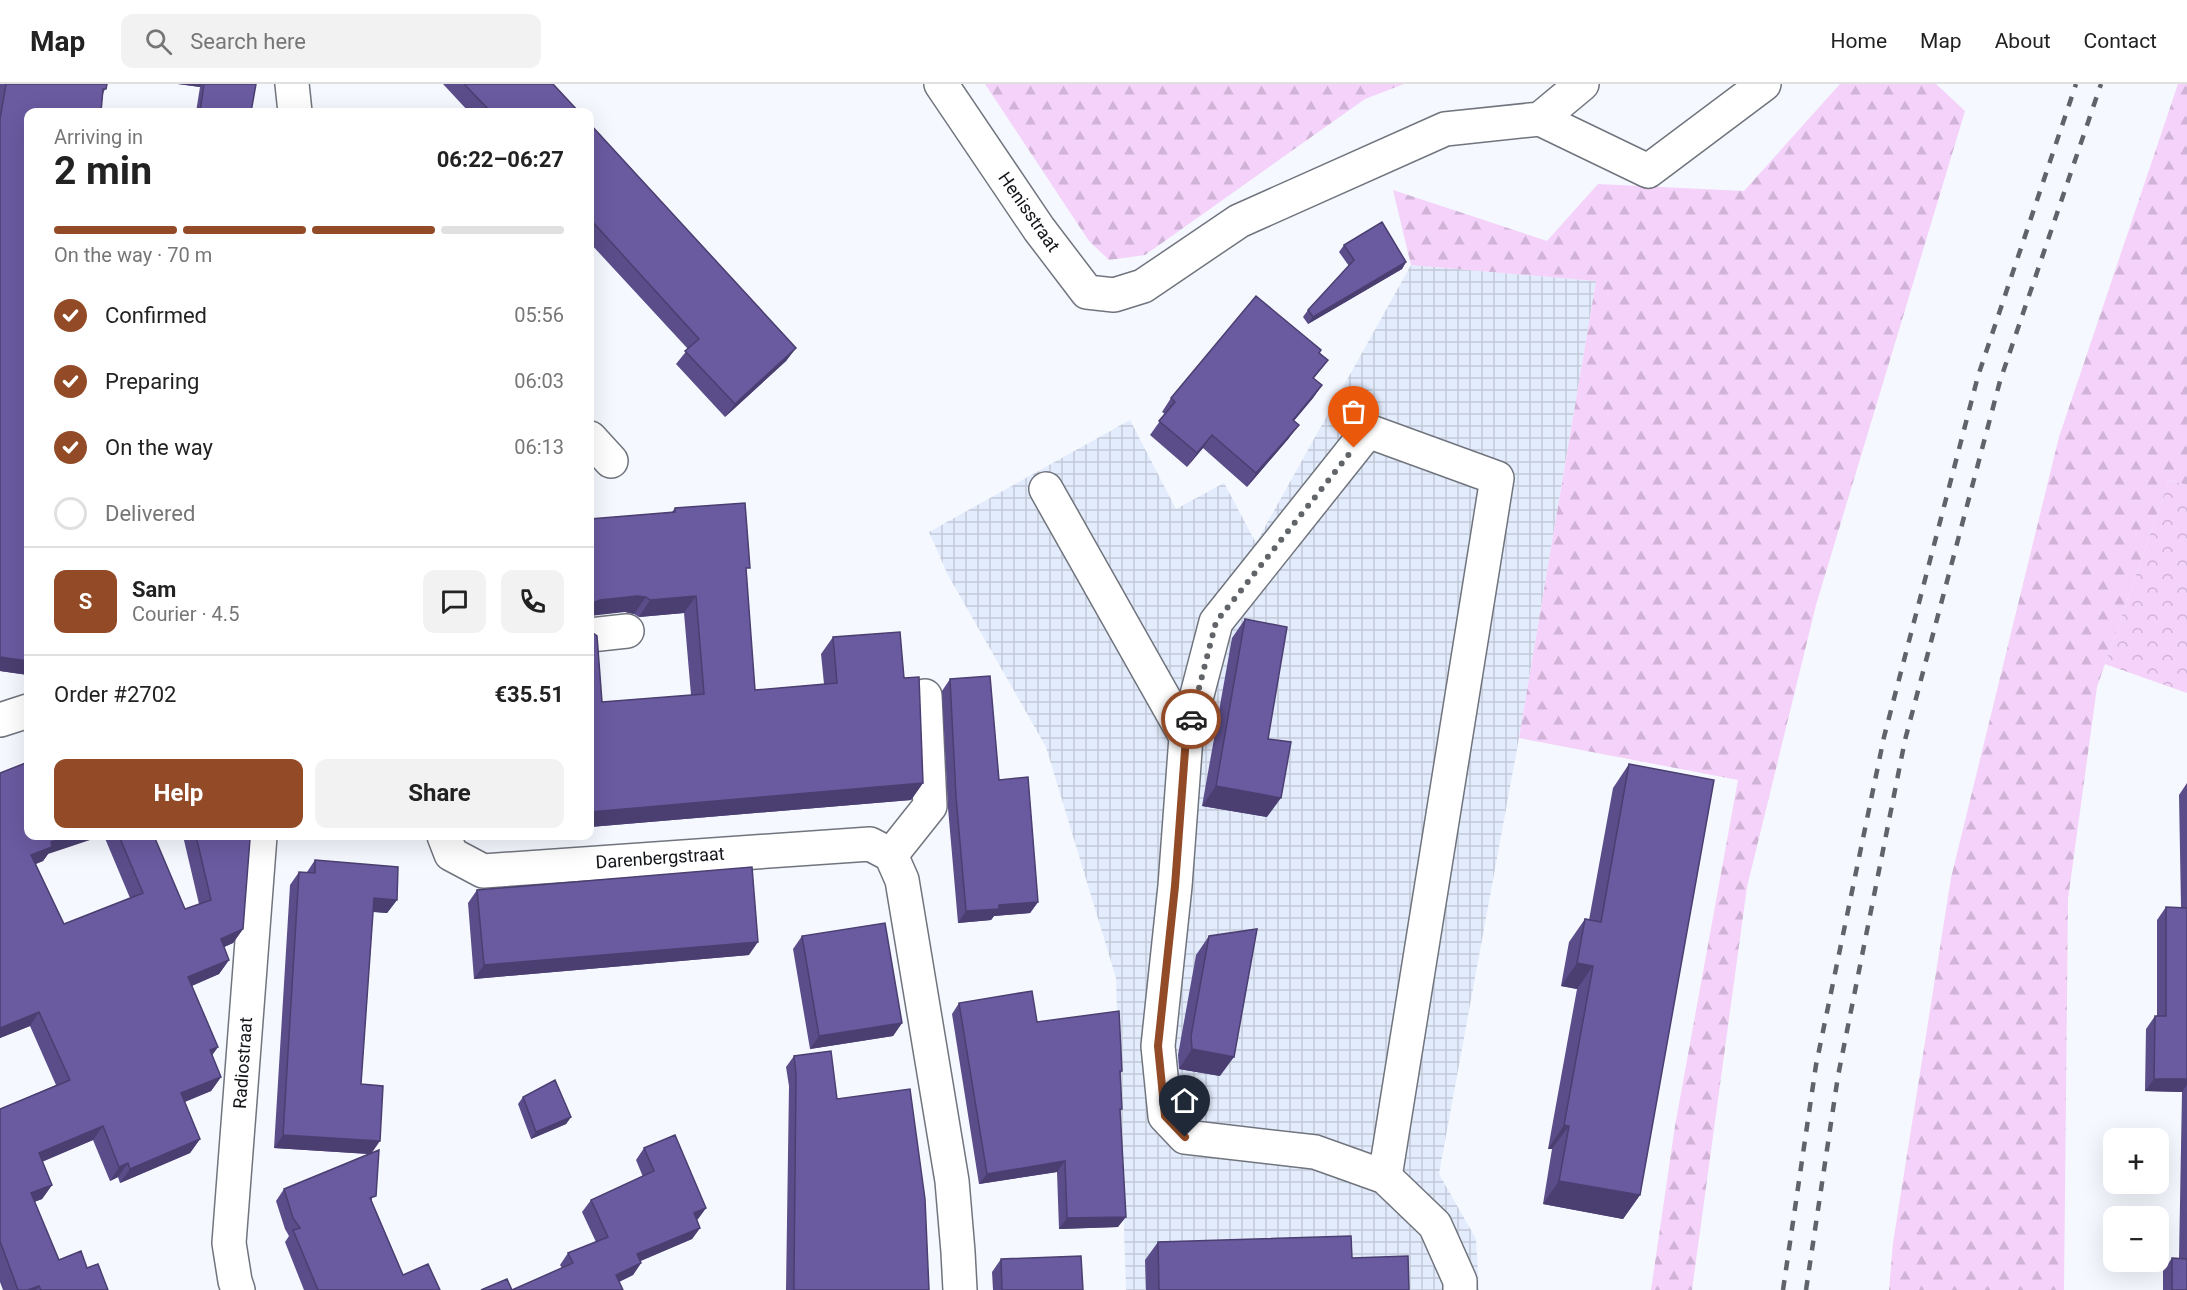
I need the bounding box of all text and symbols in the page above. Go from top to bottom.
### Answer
search box [121,14,541,68]
text: Map [30,25,85,58]
icon: search [142,25,175,58]
text: Search here [190,29,306,54]
text: Home [1831,29,1887,53]
text: Map [1920,29,1962,53]
text: About [1995,29,2051,53]
text: Contact [2084,29,2157,53]
text: Arriving in [54,125,143,149]
text: 06:22–06:27 [437,147,564,172]
text: 2 min [54,148,152,194]
street label: Henisstraat [994,168,1065,256]
text: On the way · 70 m [54,243,212,267]
icon: check [54,299,87,332]
text: Confirmed [105,303,207,328]
text: 05:56 [514,303,564,327]
icon: check [54,365,87,398]
text: Preparing [105,369,199,394]
text: 06:03 [514,369,564,393]
pin [1328,386,1379,448]
icon: bag [1337,395,1370,428]
icon: check [54,431,87,464]
text: On the way [105,435,213,460]
text: 06:13 [514,435,564,459]
text: Delivered [105,501,195,526]
button: chat [423,570,486,633]
button: phone [501,570,564,633]
text: Sam [132,577,176,602]
text: S [79,589,92,614]
text: Courier · 4.5 [132,602,239,626]
text: Order #2702 [54,682,176,707]
text: €35.51 [495,682,564,707]
courier [1161,689,1221,749]
icon: car [1175,703,1208,736]
button: Help [54,759,303,828]
button: Share [315,759,564,828]
street label: Darenbergstraat [595,843,725,872]
street label: Radiostraat [229,1016,256,1110]
pin [1159,1075,1210,1137]
icon: home [1168,1084,1201,1117]
map controls [2103,1128,2169,1272]
button: + [2103,1128,2169,1194]
button: − [2103,1206,2169,1272]

